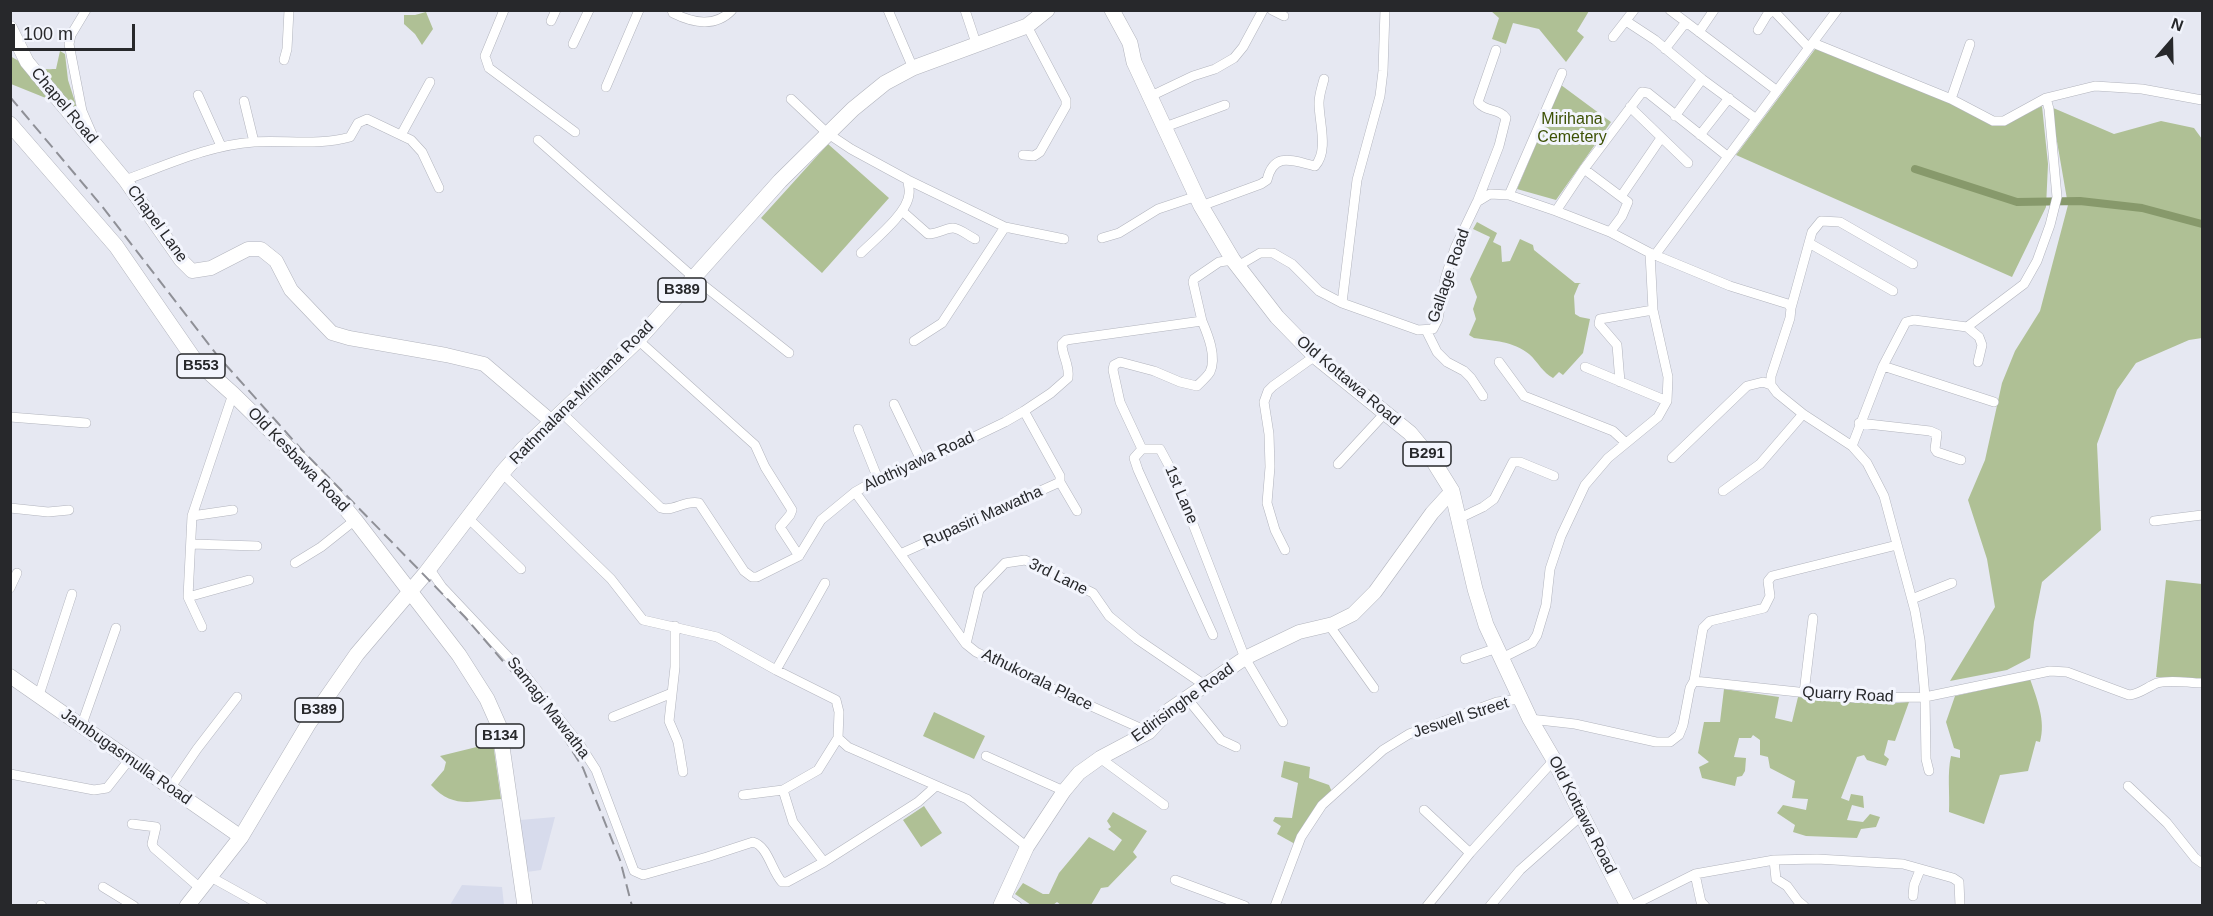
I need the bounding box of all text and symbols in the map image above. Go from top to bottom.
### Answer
scale bar [15,12,138,50]
north arrow [2141,12,2201,72]
text: N [2169,15,2186,35]
text: 100 m [23,24,73,44]
street label: Chapel Road [27,64,101,148]
park label: Mirihana Cemetery [1537,110,1607,148]
street label: Chapel Lane [123,182,191,266]
street label: Gallage Road [1424,227,1474,325]
road number: B389 [658,278,706,302]
street label: Rathmalana-Mirihana Road [506,317,658,469]
street label: Old Kottawa Road [1292,332,1404,430]
road number: B553 [177,354,225,378]
street label: Old Kesbawa Road [243,404,353,516]
street label: Alothiyawa Road [861,428,977,496]
road number: B291 [1403,442,1451,466]
street label: 1st Lane [1160,463,1202,527]
street label: Rupasiri Mawatha [921,482,1045,552]
street label: 3rd Lane [1025,555,1091,599]
street label: Athukorala Place [978,645,1096,715]
street label: Samagi Mawatha [502,653,594,763]
street label: Edirisinghe Road [1128,659,1238,747]
street label: Quarry Road [1802,683,1894,707]
street label: Jeswell Street [1411,693,1511,743]
road number: B389 [295,698,343,722]
street label: Jambugasmulla Road [57,705,195,809]
road number: B134 [476,724,524,748]
street label: Old Kottawa Road [1544,753,1620,877]

